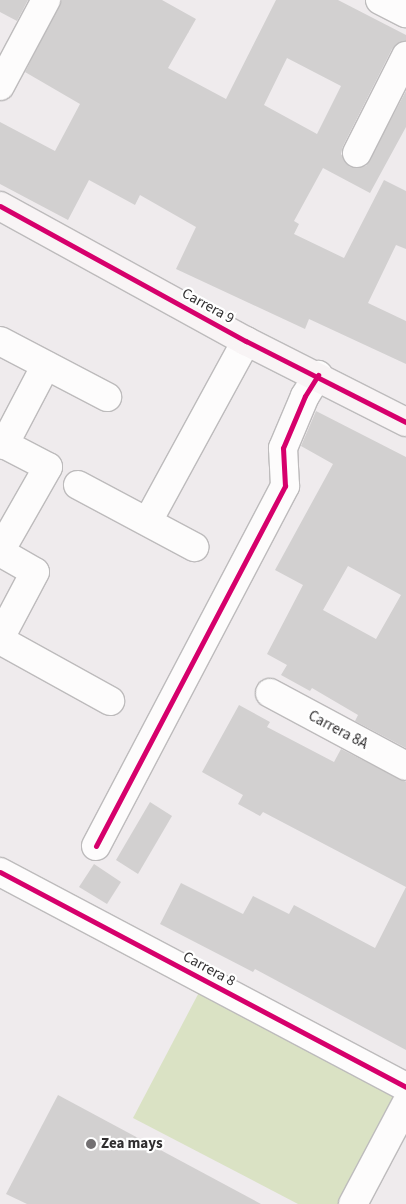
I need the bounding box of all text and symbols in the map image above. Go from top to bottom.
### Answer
street label: Carrera 9 [179,284,237,328]
street label: Carrera 8A [305,707,371,753]
street label: Carrera 8 [180,948,238,990]
place label: Zea mays [101,1135,163,1153]
marker: Zea mays [85,1138,97,1150]

